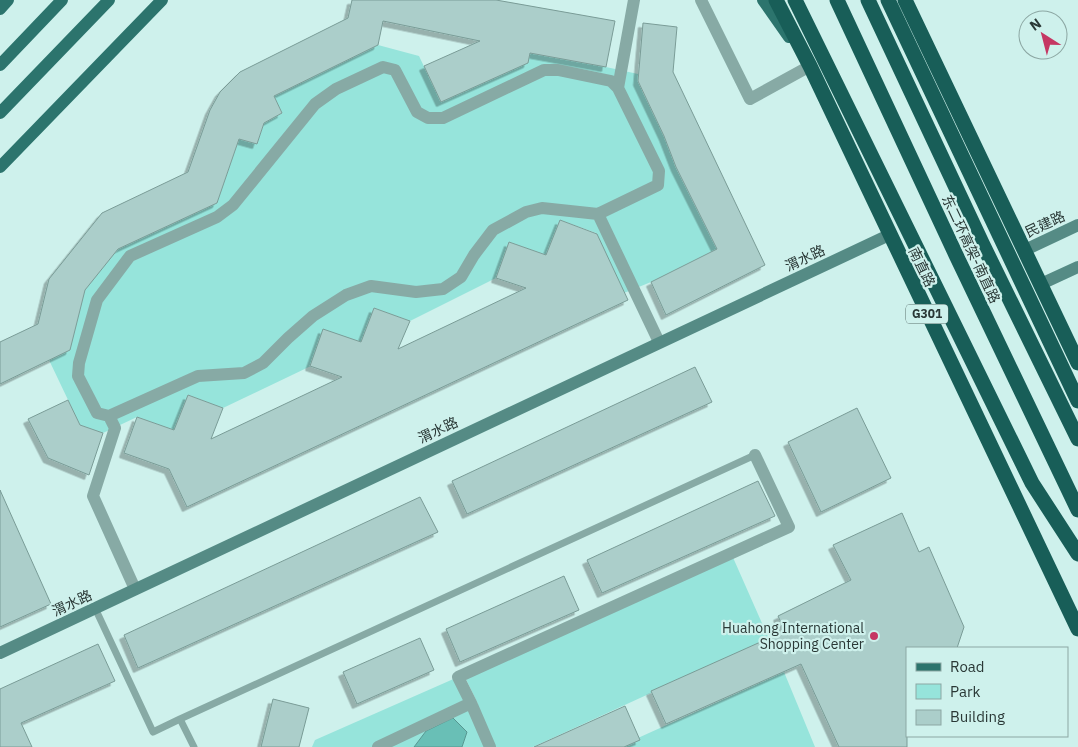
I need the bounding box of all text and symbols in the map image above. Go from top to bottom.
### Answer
north arrow [1018,10,1068,60]
text: N [1026,14,1045,35]
street label: 东二环高架-南直路 [938,192,1004,306]
street label: 民建路 [1022,207,1068,241]
street label: 渭水路 [782,241,828,275]
street label: 南直路 [905,244,939,290]
road number: G301 [906,304,948,324]
street label: 渭水路 [415,413,461,447]
street label: 渭水路 [49,586,95,620]
place label: Huahong International Shopping Center [722,619,864,653]
marker: Huahong International Shopping Center [868,630,880,642]
legend [906,647,1068,737]
text: Road [950,657,985,676]
text: Park [950,682,980,701]
text: Building [950,707,1005,726]

